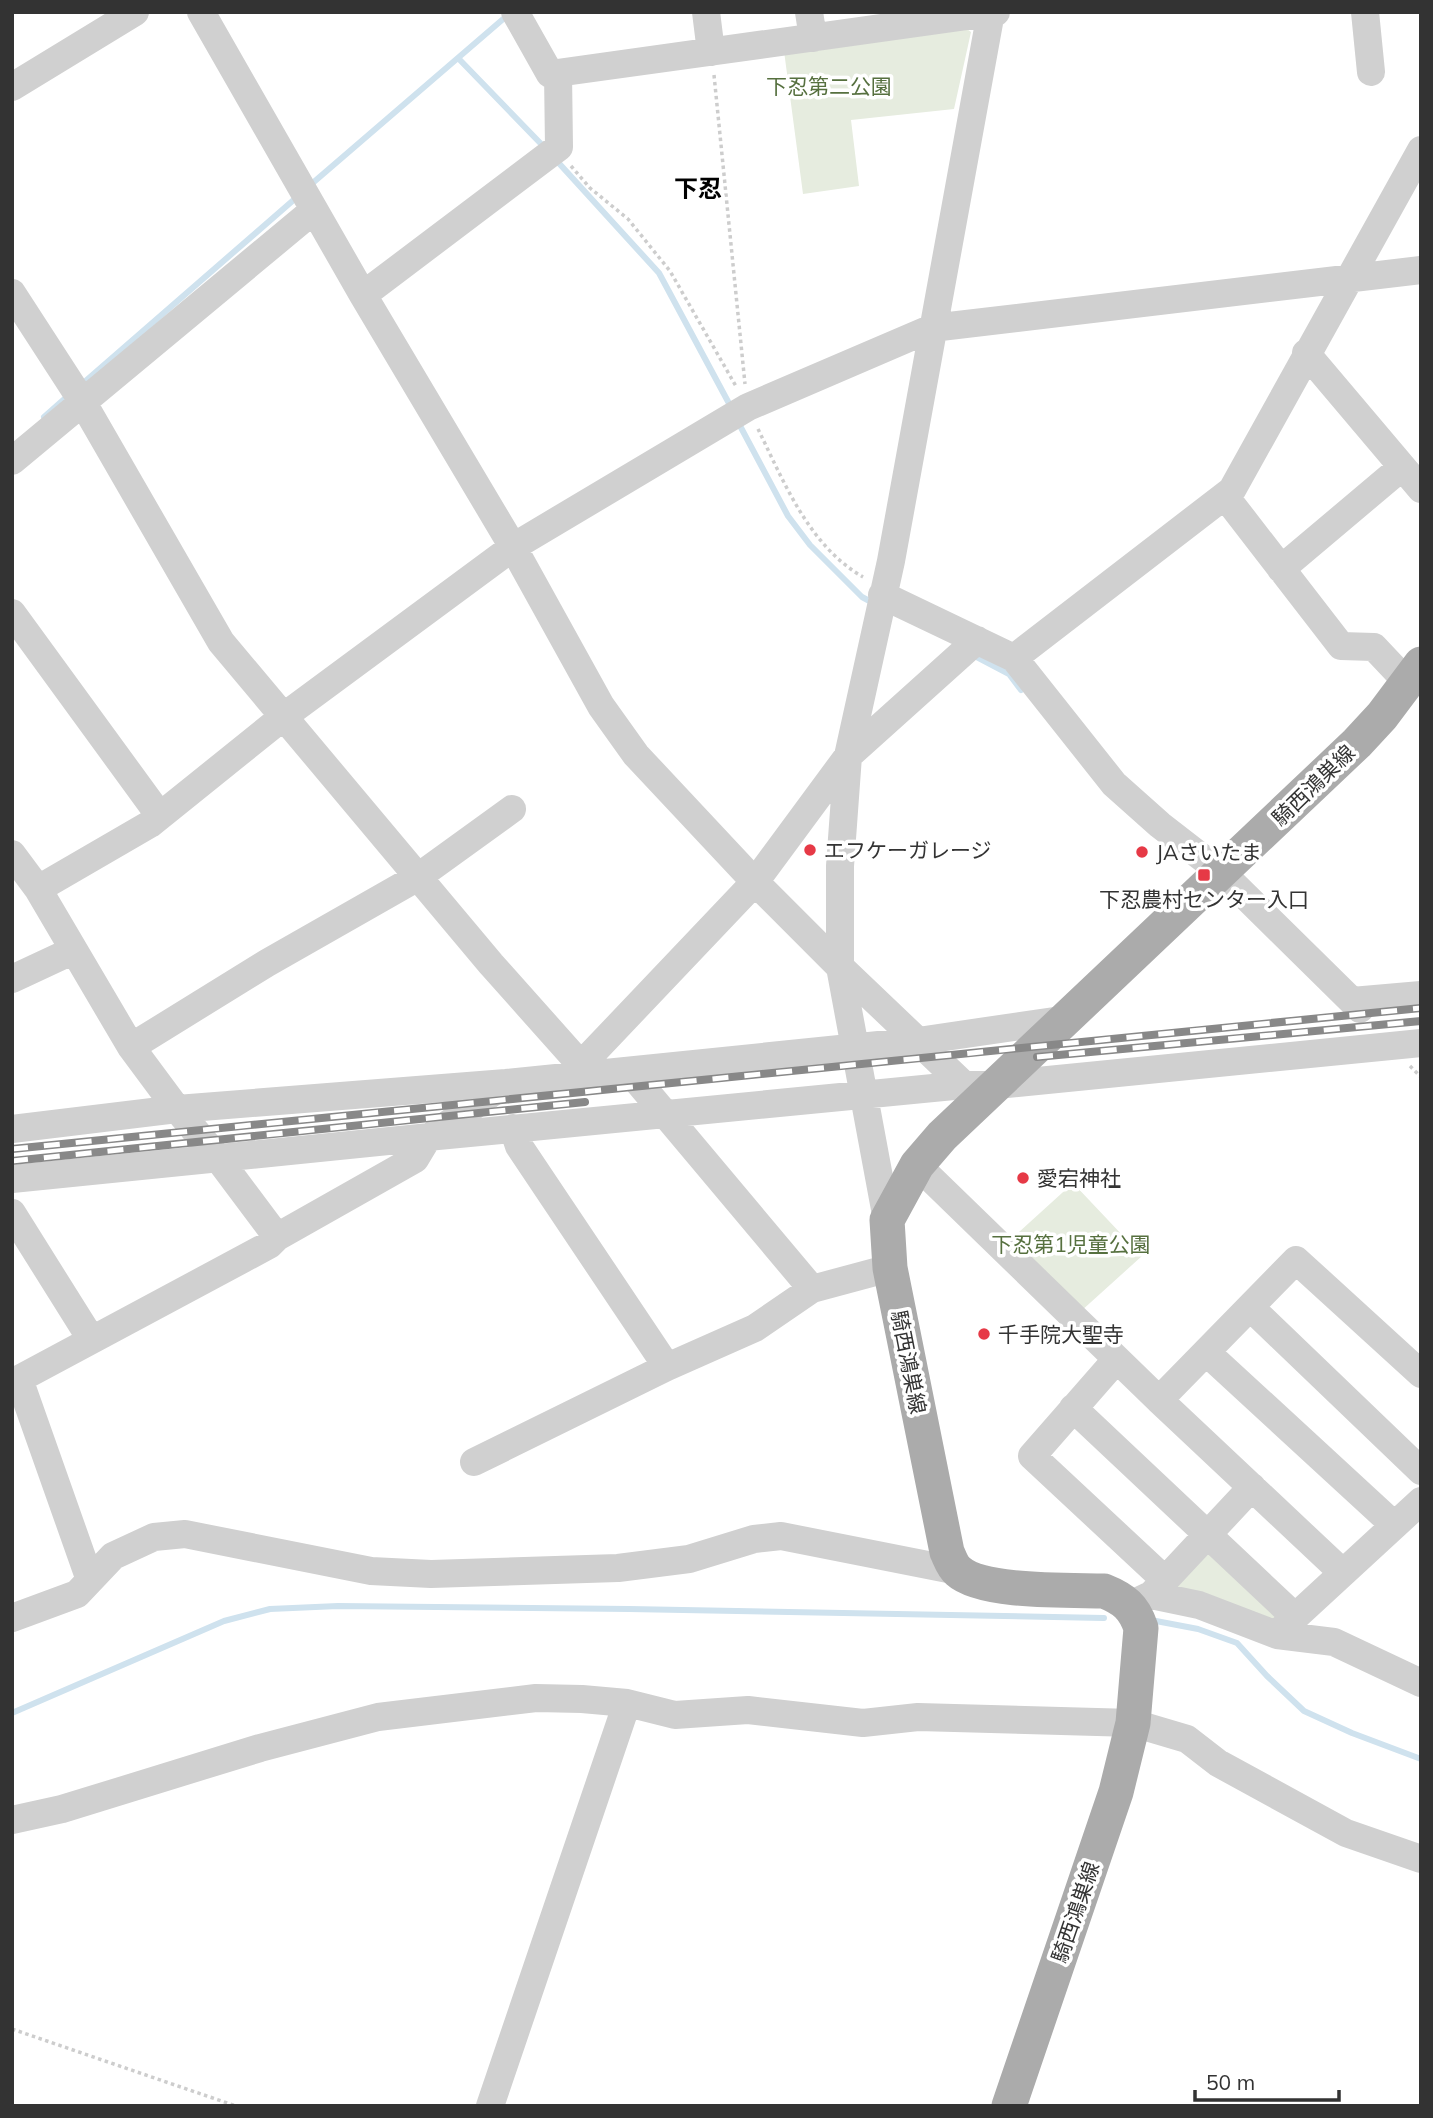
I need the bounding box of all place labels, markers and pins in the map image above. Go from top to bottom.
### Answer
place label: エフケーガレージ [824,837,992,863]
place label: JAさいたま [1156,839,1262,865]
marker: エフケーガレージ [802,842,818,858]
marker: JAさいたま [1134,844,1150,860]
marker: 下忍農村センター入口 [1196,867,1212,883]
place label: 下忍農村センター入口 [1099,886,1309,912]
place label: 愛宕神社 [1037,1165,1121,1191]
marker: 愛宕神社 [1015,1170,1031,1186]
place label: 千手院大聖寺 [998,1321,1124,1347]
marker: 千手院大聖寺 [976,1326,992,1342]

